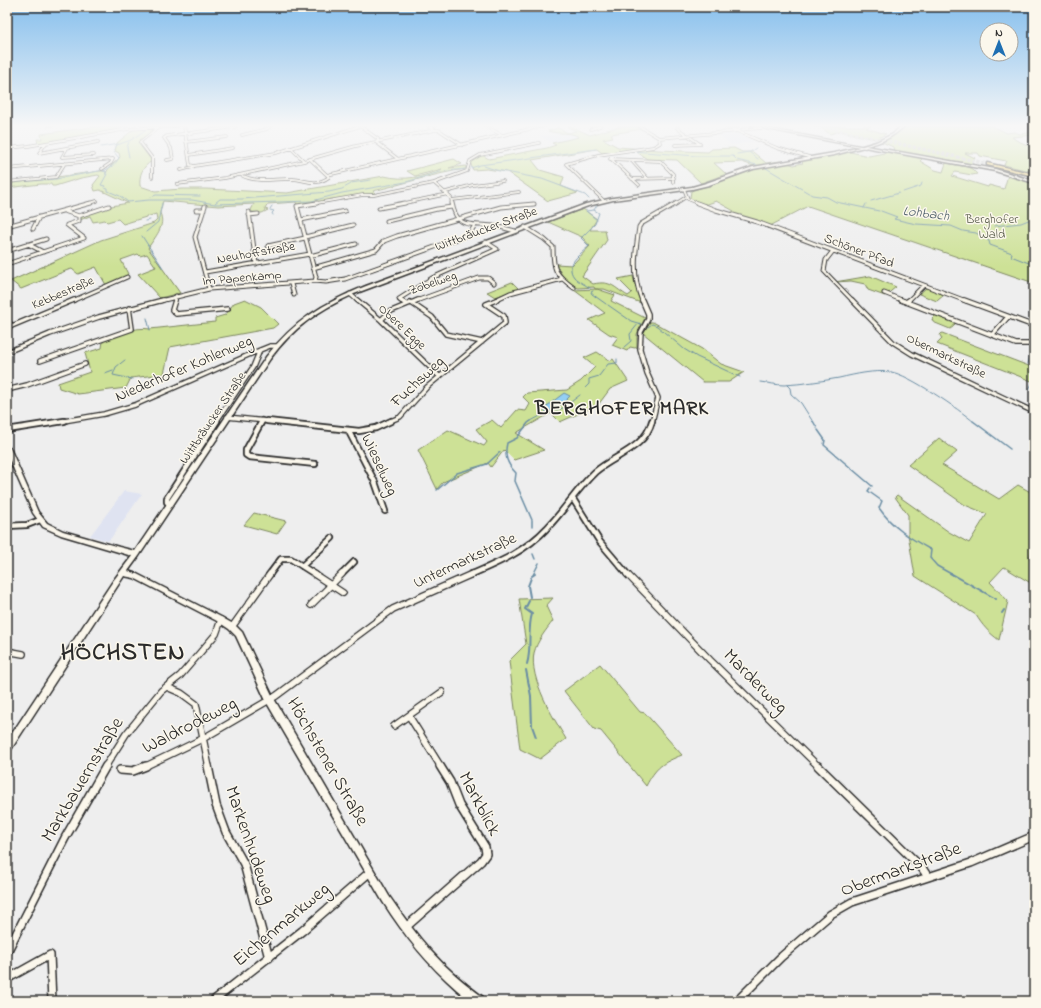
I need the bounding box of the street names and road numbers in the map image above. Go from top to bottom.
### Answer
street label: Wittbräucker Straße [432,202,540,256]
street label: Schöner Pfad [821,229,897,273]
street label: Neuhoffstraße [215,237,297,269]
street label: Im Papenkamp [202,265,282,291]
street label: Zobelweg [407,266,460,301]
street label: Kebbestraße [29,271,97,315]
street label: Obere Egge [373,300,430,355]
street label: Obermarkstraße [903,328,989,384]
street label: Niederhofer Kohlenweg [112,329,256,409]
street label: Fuchsweg [385,351,450,414]
street label: Wittbräucker Straße [175,368,251,468]
street label: Wieselweg [354,430,404,500]
street label: Untermarkstraße [410,526,521,595]
street label: Marderweg [715,643,794,722]
street label: Waldrodeweg [138,691,243,763]
street label: Höchstener Straße [279,693,375,832]
street label: Markbauernstraße [35,712,131,848]
street label: Markblick [451,767,507,841]
street label: Markenhudeweg [215,783,283,908]
street label: Obermarkstraße [837,835,966,904]
street label: Eichenmarkweg [228,876,338,975]

